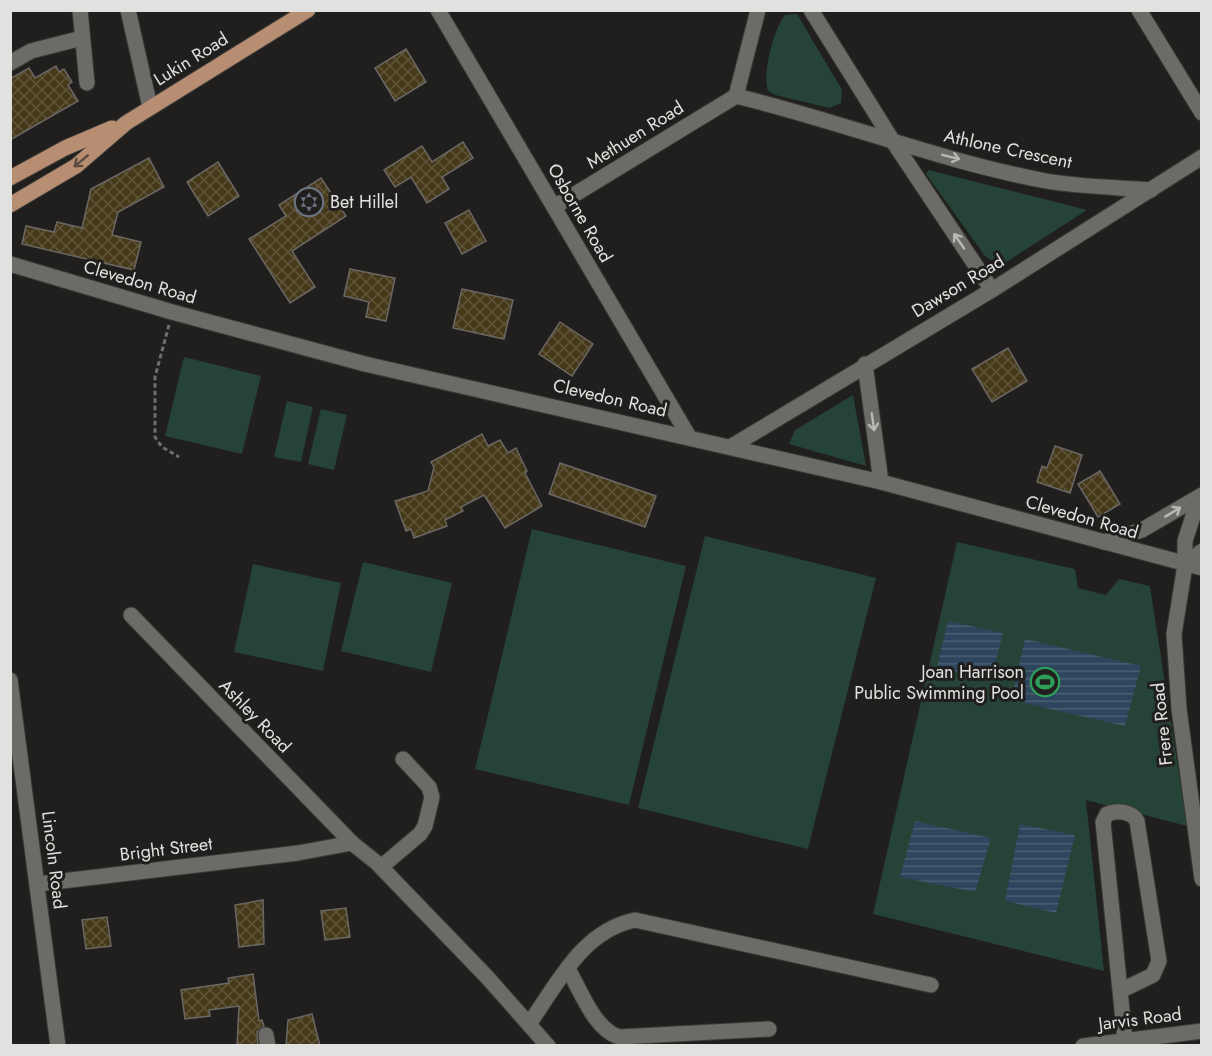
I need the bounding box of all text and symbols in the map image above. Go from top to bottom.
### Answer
street label: Lukin Road [149,26,233,92]
street label: Methuen Road [581,95,689,175]
street label: Athlone Crescent [942,123,1075,175]
one-way arrow [941,151,960,163]
one-way arrow [74,154,89,168]
street label: Osborne Road [541,159,619,267]
synagogue icon: Bet Hillel [293,186,325,218]
place label: Bet Hillel [330,189,398,215]
one-way arrow [953,233,965,250]
street label: Dawson Road [907,248,1009,324]
street label: Clevedon Road [81,253,199,311]
street label: Clevedon Road [550,372,670,424]
one-way arrow [867,412,878,432]
street label: Clevedon Road [1023,488,1141,546]
one-way arrow [1164,506,1181,518]
place label: Joan Harrison Public Swimming Pool [854,659,1024,706]
sports icon: Joan Harrison Public Swimming Pool [1029,666,1061,698]
street label: Ashley Road [213,673,297,759]
street label: Frere Road [1145,681,1179,767]
street label: Lincoln Road [35,810,73,910]
street label: Bright Street [118,830,215,868]
street label: Jarvis Road [1095,1001,1183,1037]

